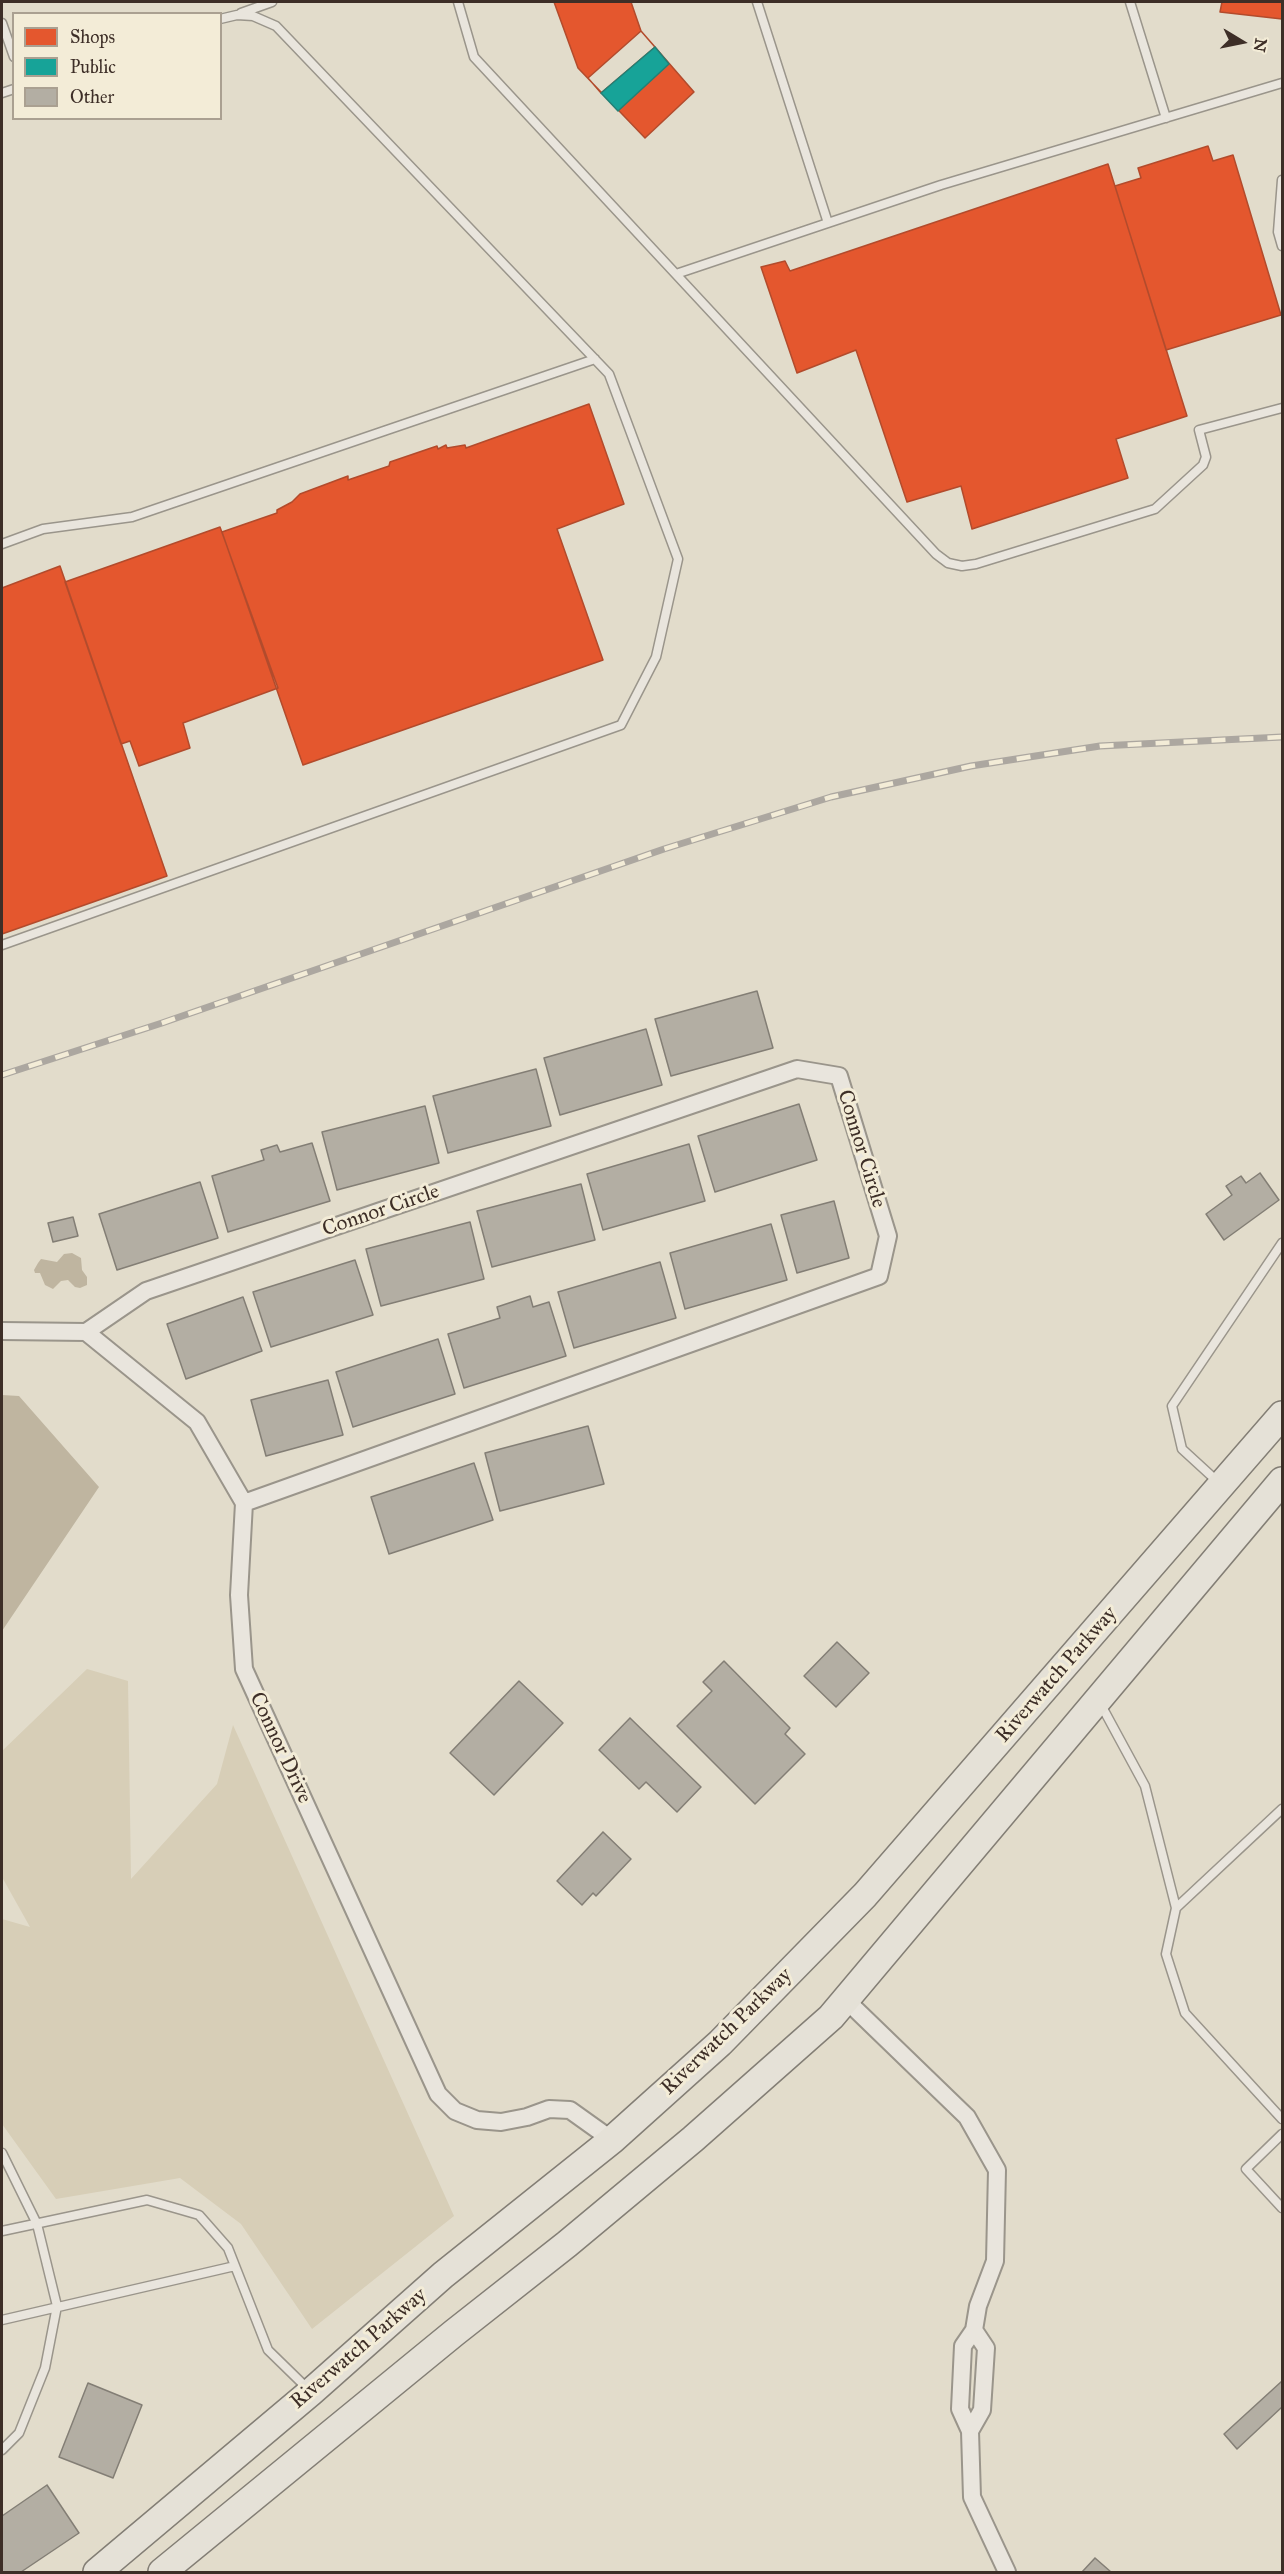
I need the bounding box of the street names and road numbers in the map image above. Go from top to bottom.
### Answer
street label: Connor Circle [831,1087,891,1211]
street label: Connor Circle [319,1179,443,1243]
street label: Riverwatch Parkway [991,1602,1123,1748]
street label: Connor Drive [243,1689,317,1807]
street label: Riverwatch Parkway [656,1963,798,2101]
street label: Riverwatch Parkway [286,2283,432,2415]

